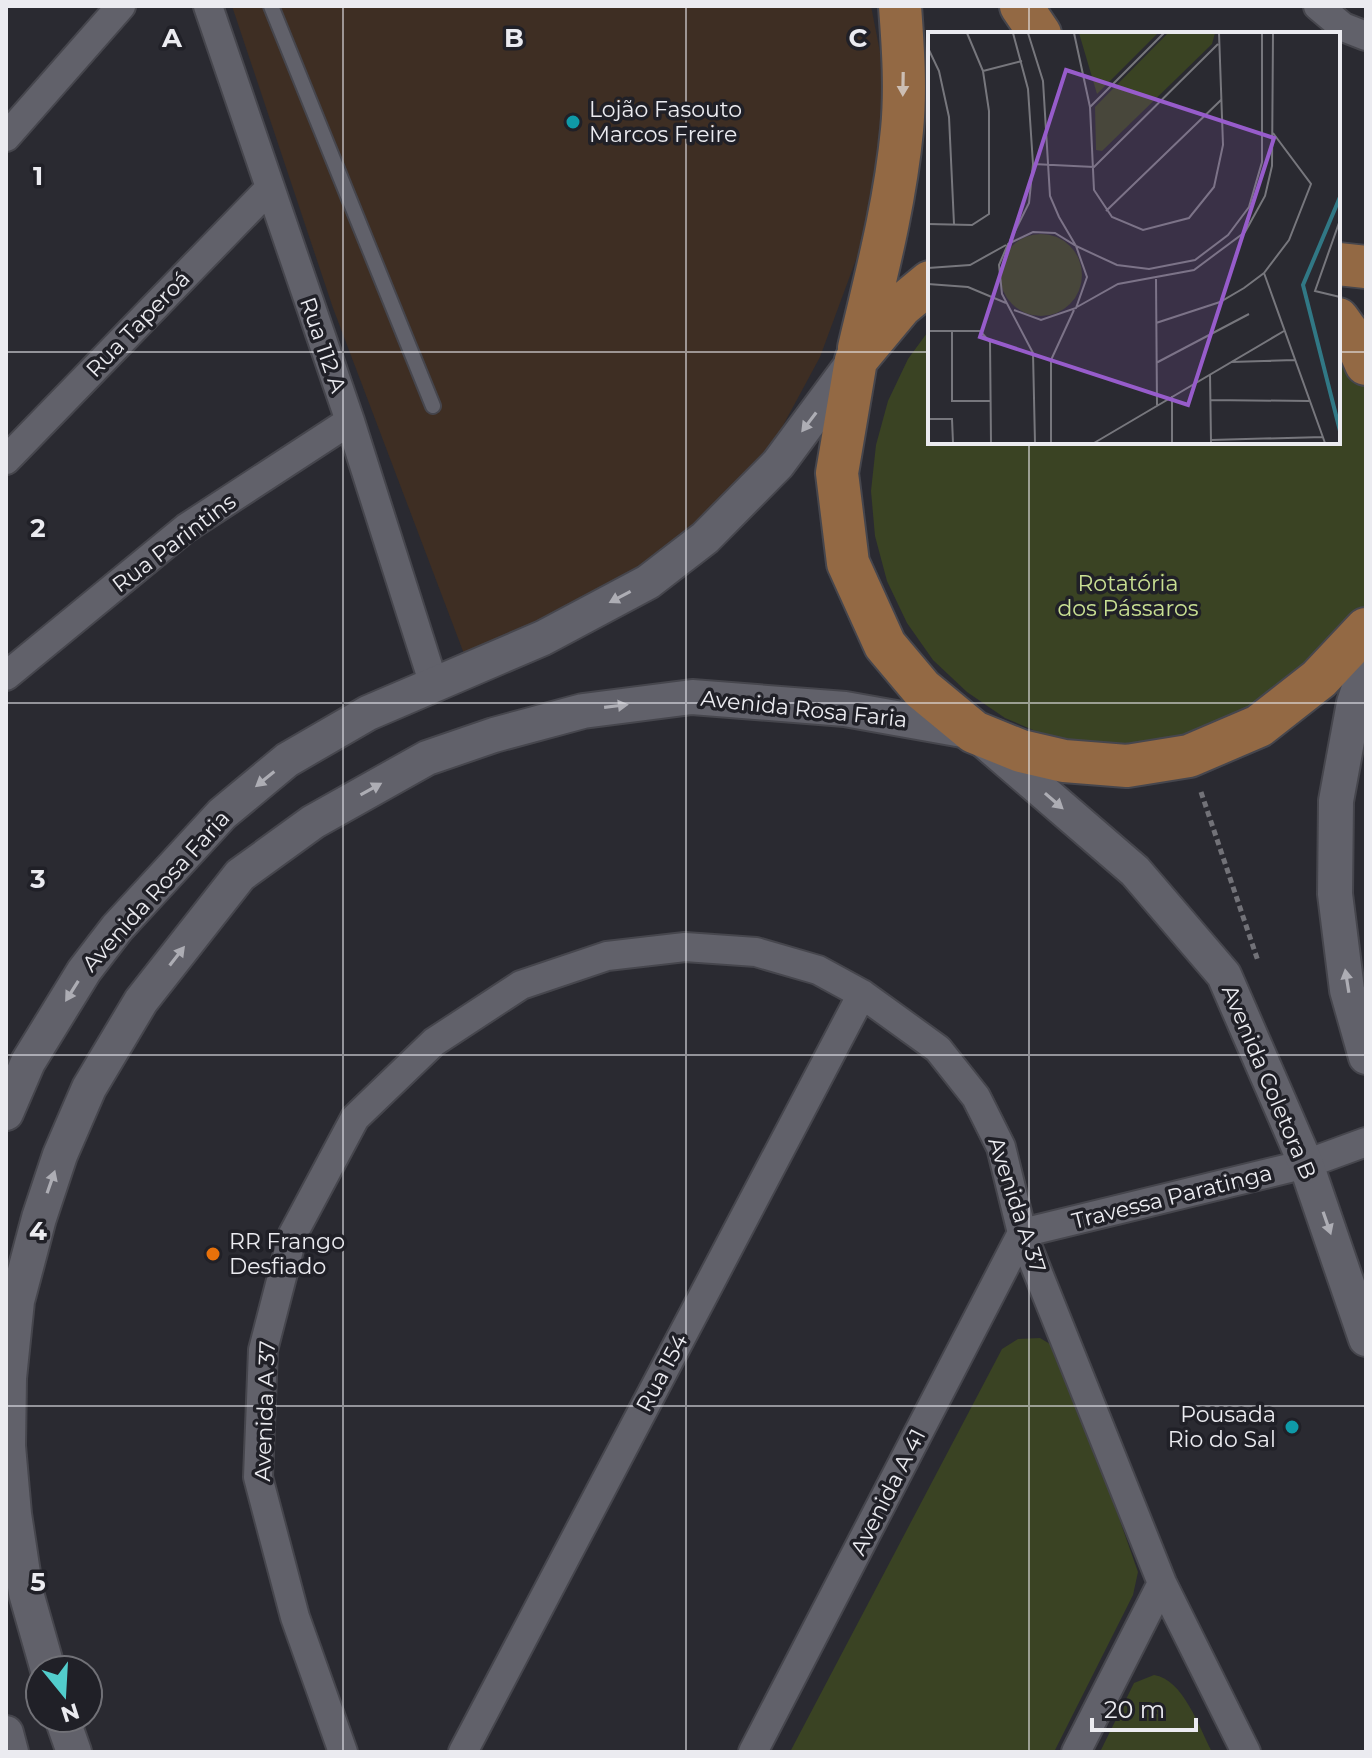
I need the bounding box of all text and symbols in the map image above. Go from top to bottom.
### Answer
text: A [161,22,183,54]
text: B [504,22,524,54]
text: C [849,22,868,54]
inset map [928,32,1340,444]
one-way arrow [897,72,910,97]
place label: Lojão Fasouto Marcos Freire [589,96,742,148]
marker: Lojão Fasouto Marcos Freire [564,113,582,131]
text: 1 [33,160,43,192]
street label: Rua Taperoá [80,265,196,383]
street label: Rua 112 A [294,294,352,397]
one-way arrow [802,412,817,433]
street label: Rua Parintins [107,488,241,598]
text: 2 [30,512,46,544]
park label: Rotatória dos Pássaros [1057,570,1199,622]
one-way arrow [608,590,631,604]
street label: Avenida Rosa Faria [699,685,909,733]
one-way arrow [604,700,629,713]
one-way arrow [255,770,275,787]
one-way arrow [360,782,383,796]
one-way arrow [1044,792,1064,809]
street label: Avenida Rosa Faria [76,805,236,977]
text: 3 [29,863,46,895]
one-way arrow [168,946,184,966]
one-way arrow [1340,968,1352,993]
one-way arrow [65,980,79,1002]
street label: Avenida Coletora B [1216,981,1322,1183]
street label: Avenida A 37 [982,1134,1052,1276]
street label: Travessa Paratinga [1069,1159,1275,1235]
one-way arrow [45,1169,57,1193]
one-way arrow [1321,1211,1333,1235]
text: 4 [29,1215,47,1247]
place label: RR Frango Desfiado [229,1228,345,1280]
marker: RR Frango Desfiado [204,1245,222,1263]
street label: Rua 154 [630,1329,694,1417]
street label: Avenida A 37 [249,1340,281,1482]
place label: Pousada Rio do Sal [1168,1401,1276,1453]
marker: Pousada Rio do Sal [1283,1418,1301,1436]
street label: Avenida A 41 [845,1424,931,1560]
text: 5 [30,1566,46,1598]
north arrow [24,1654,104,1734]
scale bar [1092,1682,1196,1732]
text: 20 m [1104,1695,1165,1724]
text: N [57,1697,83,1728]

